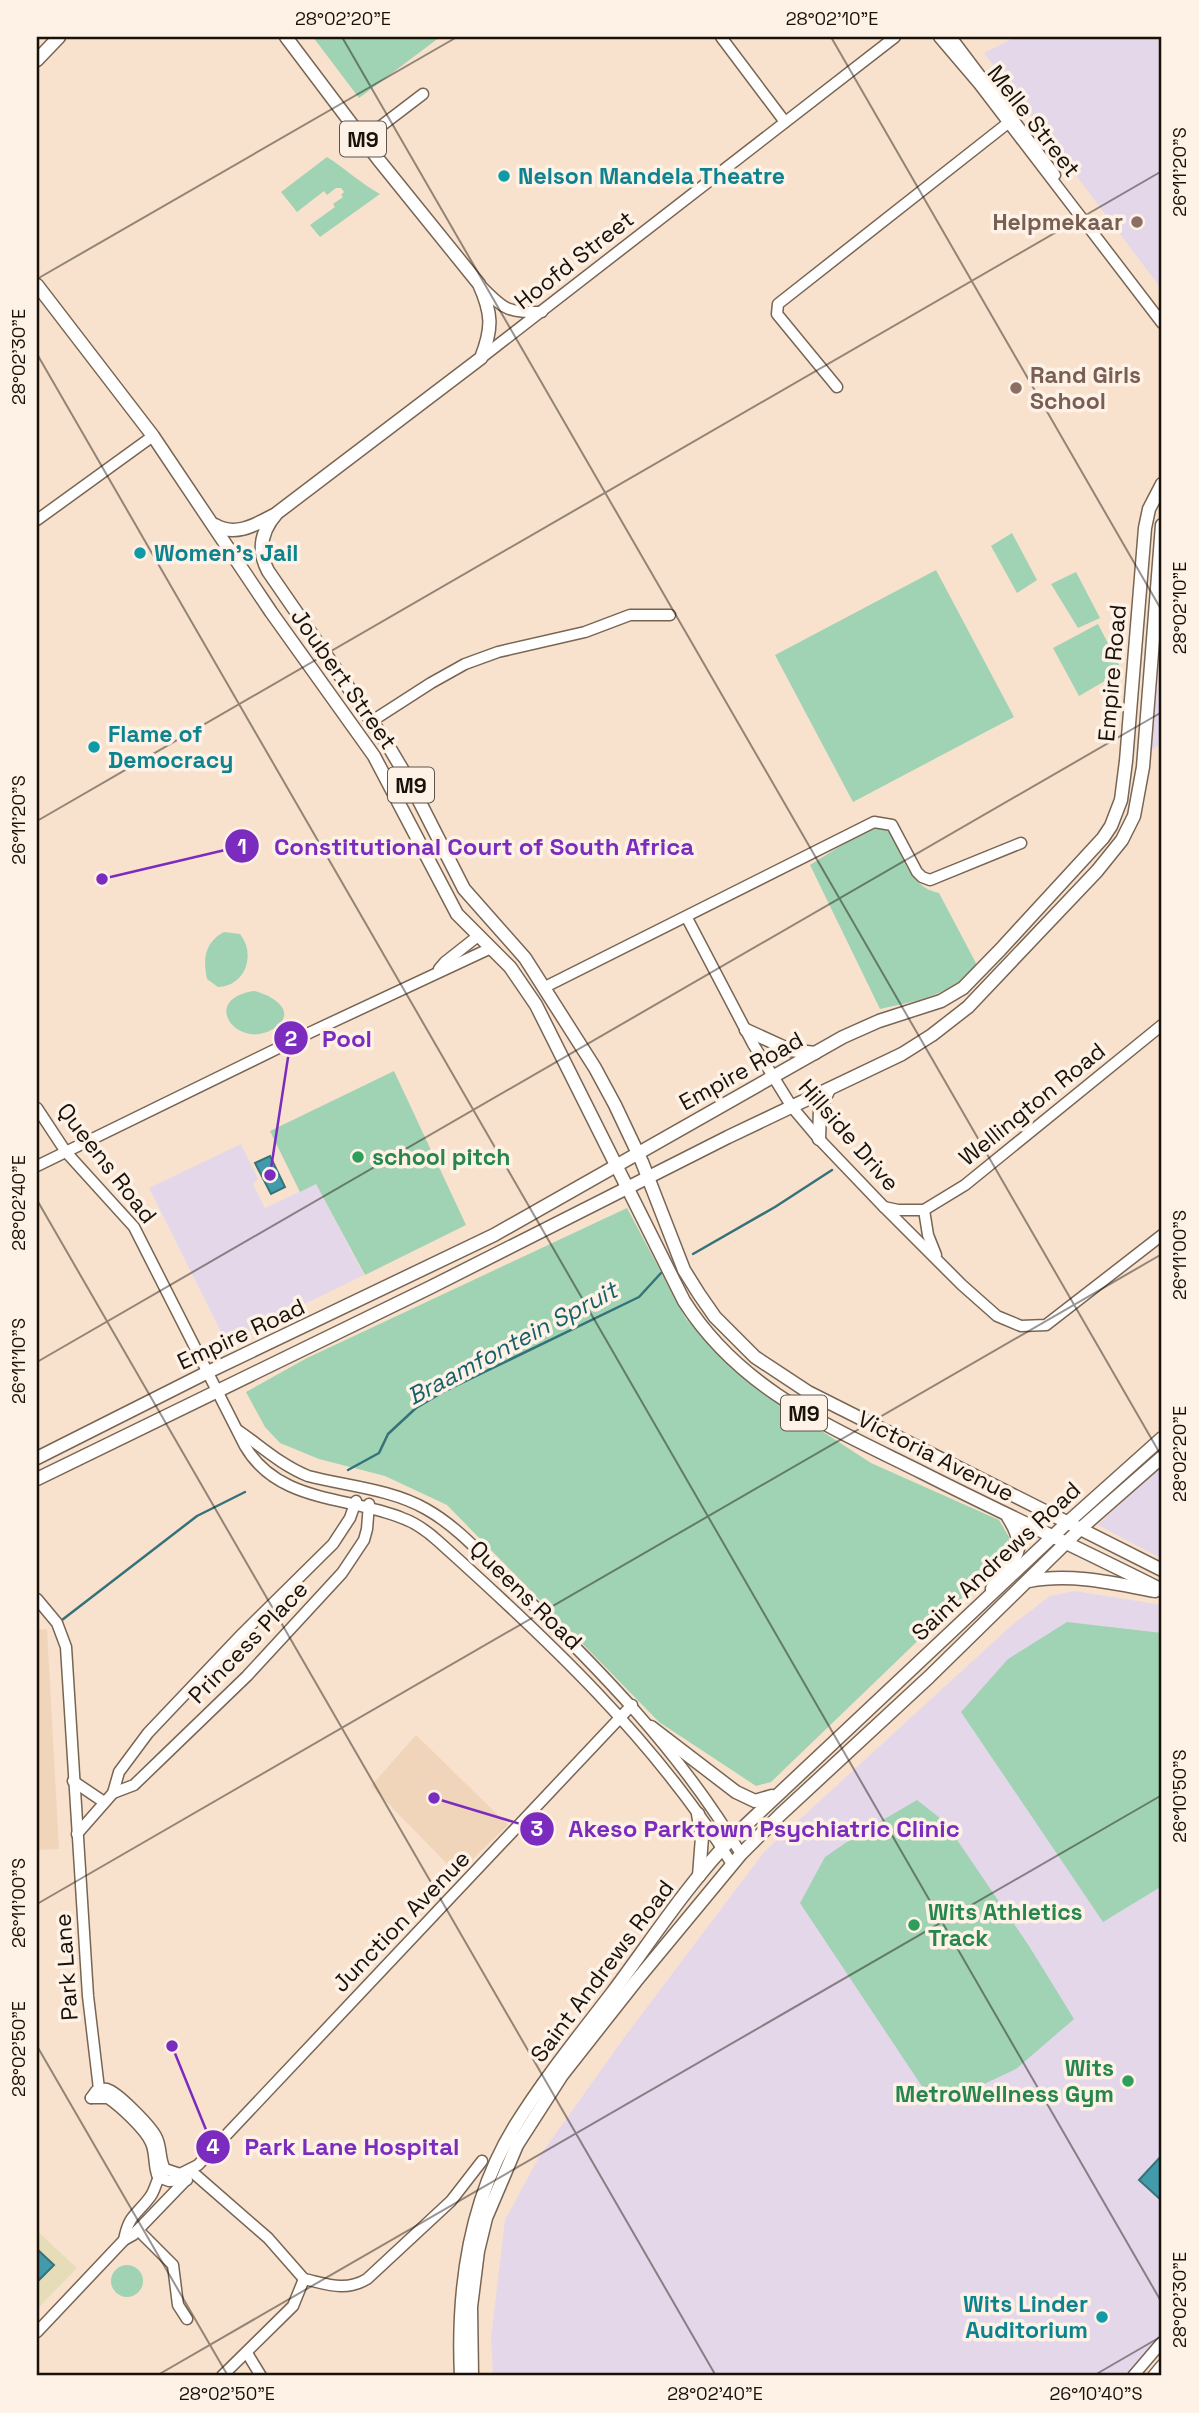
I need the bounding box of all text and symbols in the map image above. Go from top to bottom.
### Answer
text: 28°02'20"E [295,7,391,30]
text: 28°02'10"E [786,7,878,30]
street label: Melle Street [981,59,1087,183]
road number: M9 [340,122,386,156]
text: 26°11'20"S [1168,127,1191,217]
place label: Nelson Mandela Theatre [518,161,785,191]
marker: Nelson Mandela Theatre [496,168,512,184]
street label: Hoofd Street [508,204,640,316]
place label: Helpmekaar [992,207,1123,237]
marker: Helpmekaar [1129,214,1145,230]
text: 28°02'30"E [7,309,30,405]
place label: Rand Girls School [1030,360,1141,416]
marker: Rand Girls School [1008,380,1024,396]
place label: Women's Jail [154,538,298,568]
marker: Women's Jail [132,545,148,561]
text: 28°02'10"E [1168,562,1191,654]
street label: Joubert Street [284,603,404,755]
street label: Empire Road [1091,603,1133,743]
place label: Flame of Democracy [108,719,233,775]
marker: Flame of Democracy [86,739,102,755]
road number: M9 [388,768,434,802]
text: 26°11'20"S [7,775,30,865]
callout: Constitutional Court of South Africa [224,824,708,869]
text: Constitutional Court of South Africa [274,831,694,862]
text: 1 [237,833,247,860]
callout: Pool [273,1016,386,1061]
text: Pool [322,1023,372,1054]
text: 2 [285,1025,297,1052]
street label: Empire Road [674,1025,808,1117]
street label: Wellington Road [953,1036,1111,1172]
street label: Hillside Drive [792,1073,906,1197]
street label: Queens Road [50,1097,164,1229]
place label: school pitch [372,1142,510,1172]
marker: school pitch [350,1149,366,1165]
text: 28°02'40"E [7,1155,30,1251]
text: 26°11'00"S [1168,1210,1191,1300]
water label: Braamfontein Spruit [401,1273,624,1412]
street label: Empire Road [172,1291,310,1377]
text: 26°11'10"S [7,1318,30,1404]
road number: M9 [781,1396,827,1430]
street label: Victoria Avenue [853,1404,1019,1508]
text: 28°02'20"E [1168,1406,1191,1502]
street label: Saint Andrews Road [905,1475,1087,1647]
street label: Queens Road [463,1534,589,1656]
street label: Princess Place [182,1574,314,1710]
text: 26°10'50"S [1168,1749,1191,1843]
callout: Akeso Parktown Psychiatric Clinic [520,1806,974,1851]
text: Akeso Parktown Psychiatric Clinic [568,1813,960,1844]
text: 3 [531,1815,543,1842]
street label: Junction Avenue [326,1844,476,1998]
text: 26°11'00"S [7,1858,30,1948]
street label: Saint Andrews Road [524,1874,680,2068]
place label: Wits Athletics Track [928,1897,1083,1953]
street label: Park Lane [47,1912,85,2022]
marker: Wits Athletics Track [906,1917,922,1933]
text: 28°02'50"E [7,2001,30,2097]
place label: Wits MetroWellness Gym [895,2053,1114,2109]
marker: Wits MetroWellness Gym [1120,2073,1136,2089]
callout: Park Lane Hospital [196,2125,473,2170]
text: Park Lane Hospital [245,2131,459,2162]
text: 4 [206,2133,220,2160]
text: 28°02'30"E [1168,2252,1191,2348]
place label: Wits Linder Auditorium [963,2289,1088,2345]
marker: Wits Linder Auditorium [1094,2309,1110,2325]
text: 28°02'50"E [179,2382,275,2405]
text: 28°02'40"E [667,2382,763,2405]
text: 26°10'40"S [1049,2382,1143,2405]

